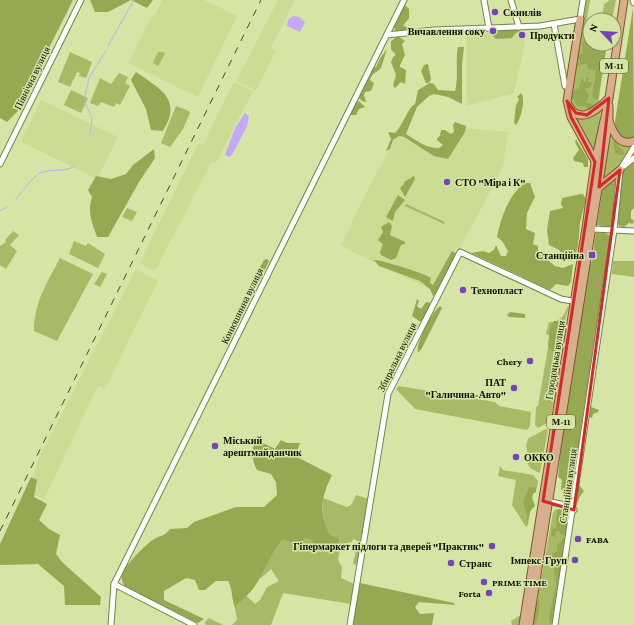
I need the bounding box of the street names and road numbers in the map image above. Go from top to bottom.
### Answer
street label: Північна вулиця [12,44,52,111]
road number: М-11 [600,59,628,73]
street label: Конюшинна вулиця [219,266,265,346]
street label: Городоцька вулиця [543,319,567,400]
street label: Збиральна вулиця [376,320,419,393]
road number: М-11 [547,415,575,429]
street label: Станційна вулиця [557,448,579,524]

